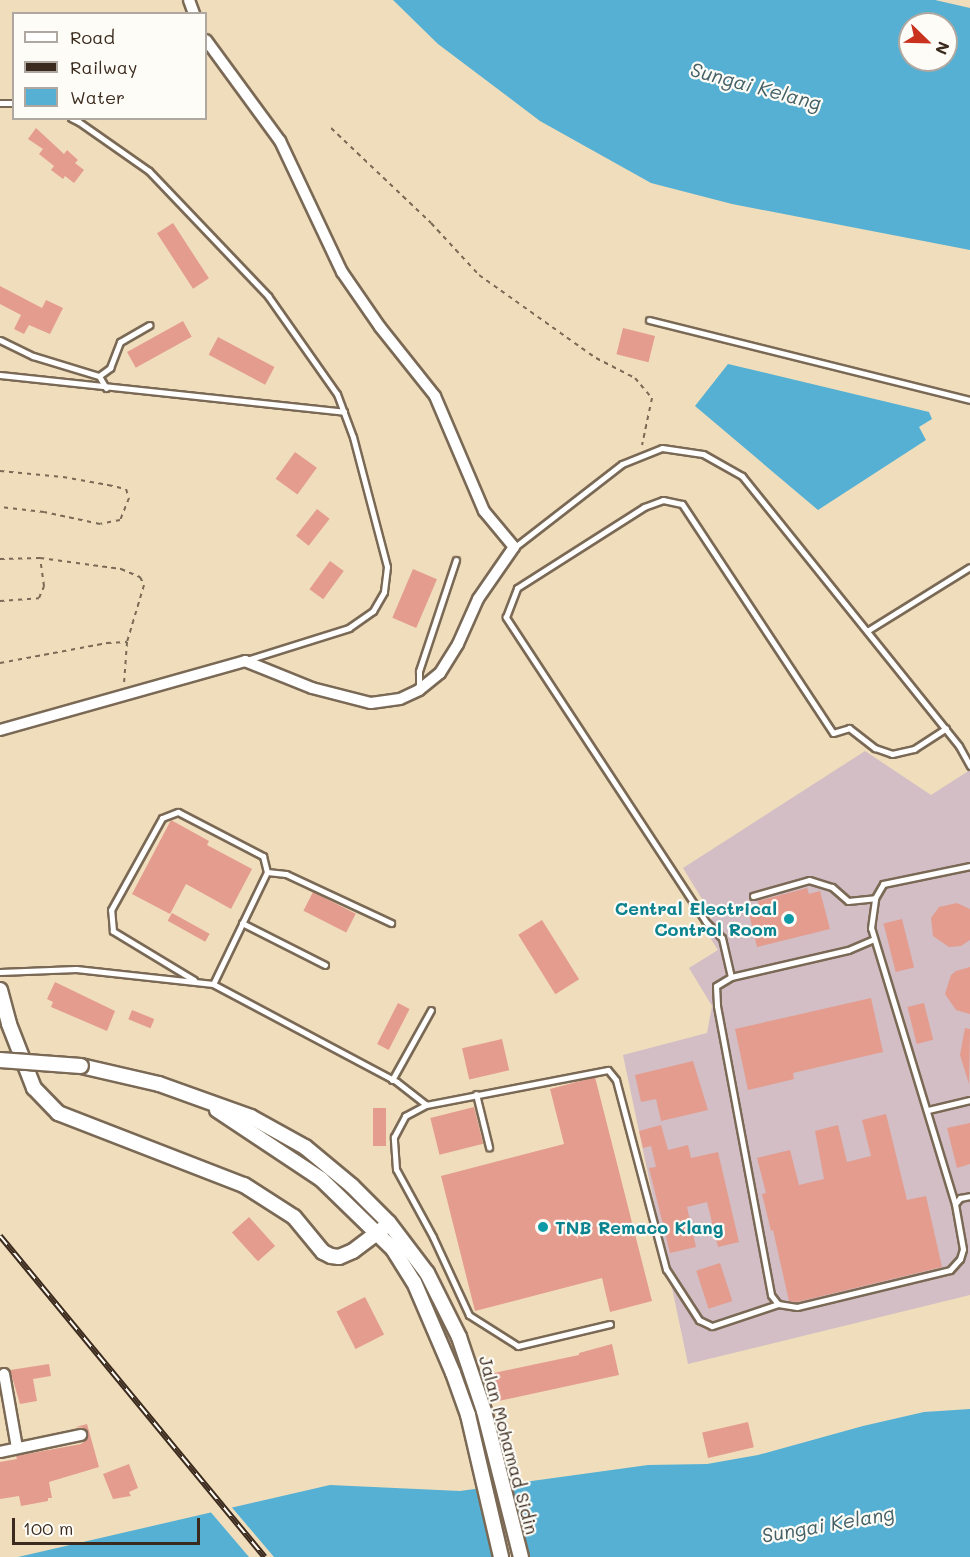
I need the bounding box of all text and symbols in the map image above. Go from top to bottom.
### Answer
legend [12,12,207,120]
north arrow [898,12,958,72]
text: Road [70,25,115,49]
text: N [931,39,955,58]
text: Railway [70,55,137,79]
water label: Sungai Kelang [688,57,824,115]
text: Water [70,85,125,109]
place label: Central Electrical Control Room [615,898,777,940]
marker: Central Electrical Control Room [782,912,796,926]
place label: TNB Remaco Klang [555,1216,723,1238]
marker: TNB Remaco Klang [536,1220,550,1234]
street label: Jalan Mohamad Sidin [475,1353,543,1537]
water label: Sungai Kelang [760,1501,896,1547]
scale bar [15,1506,202,1544]
text: 100 m [23,1516,73,1540]

